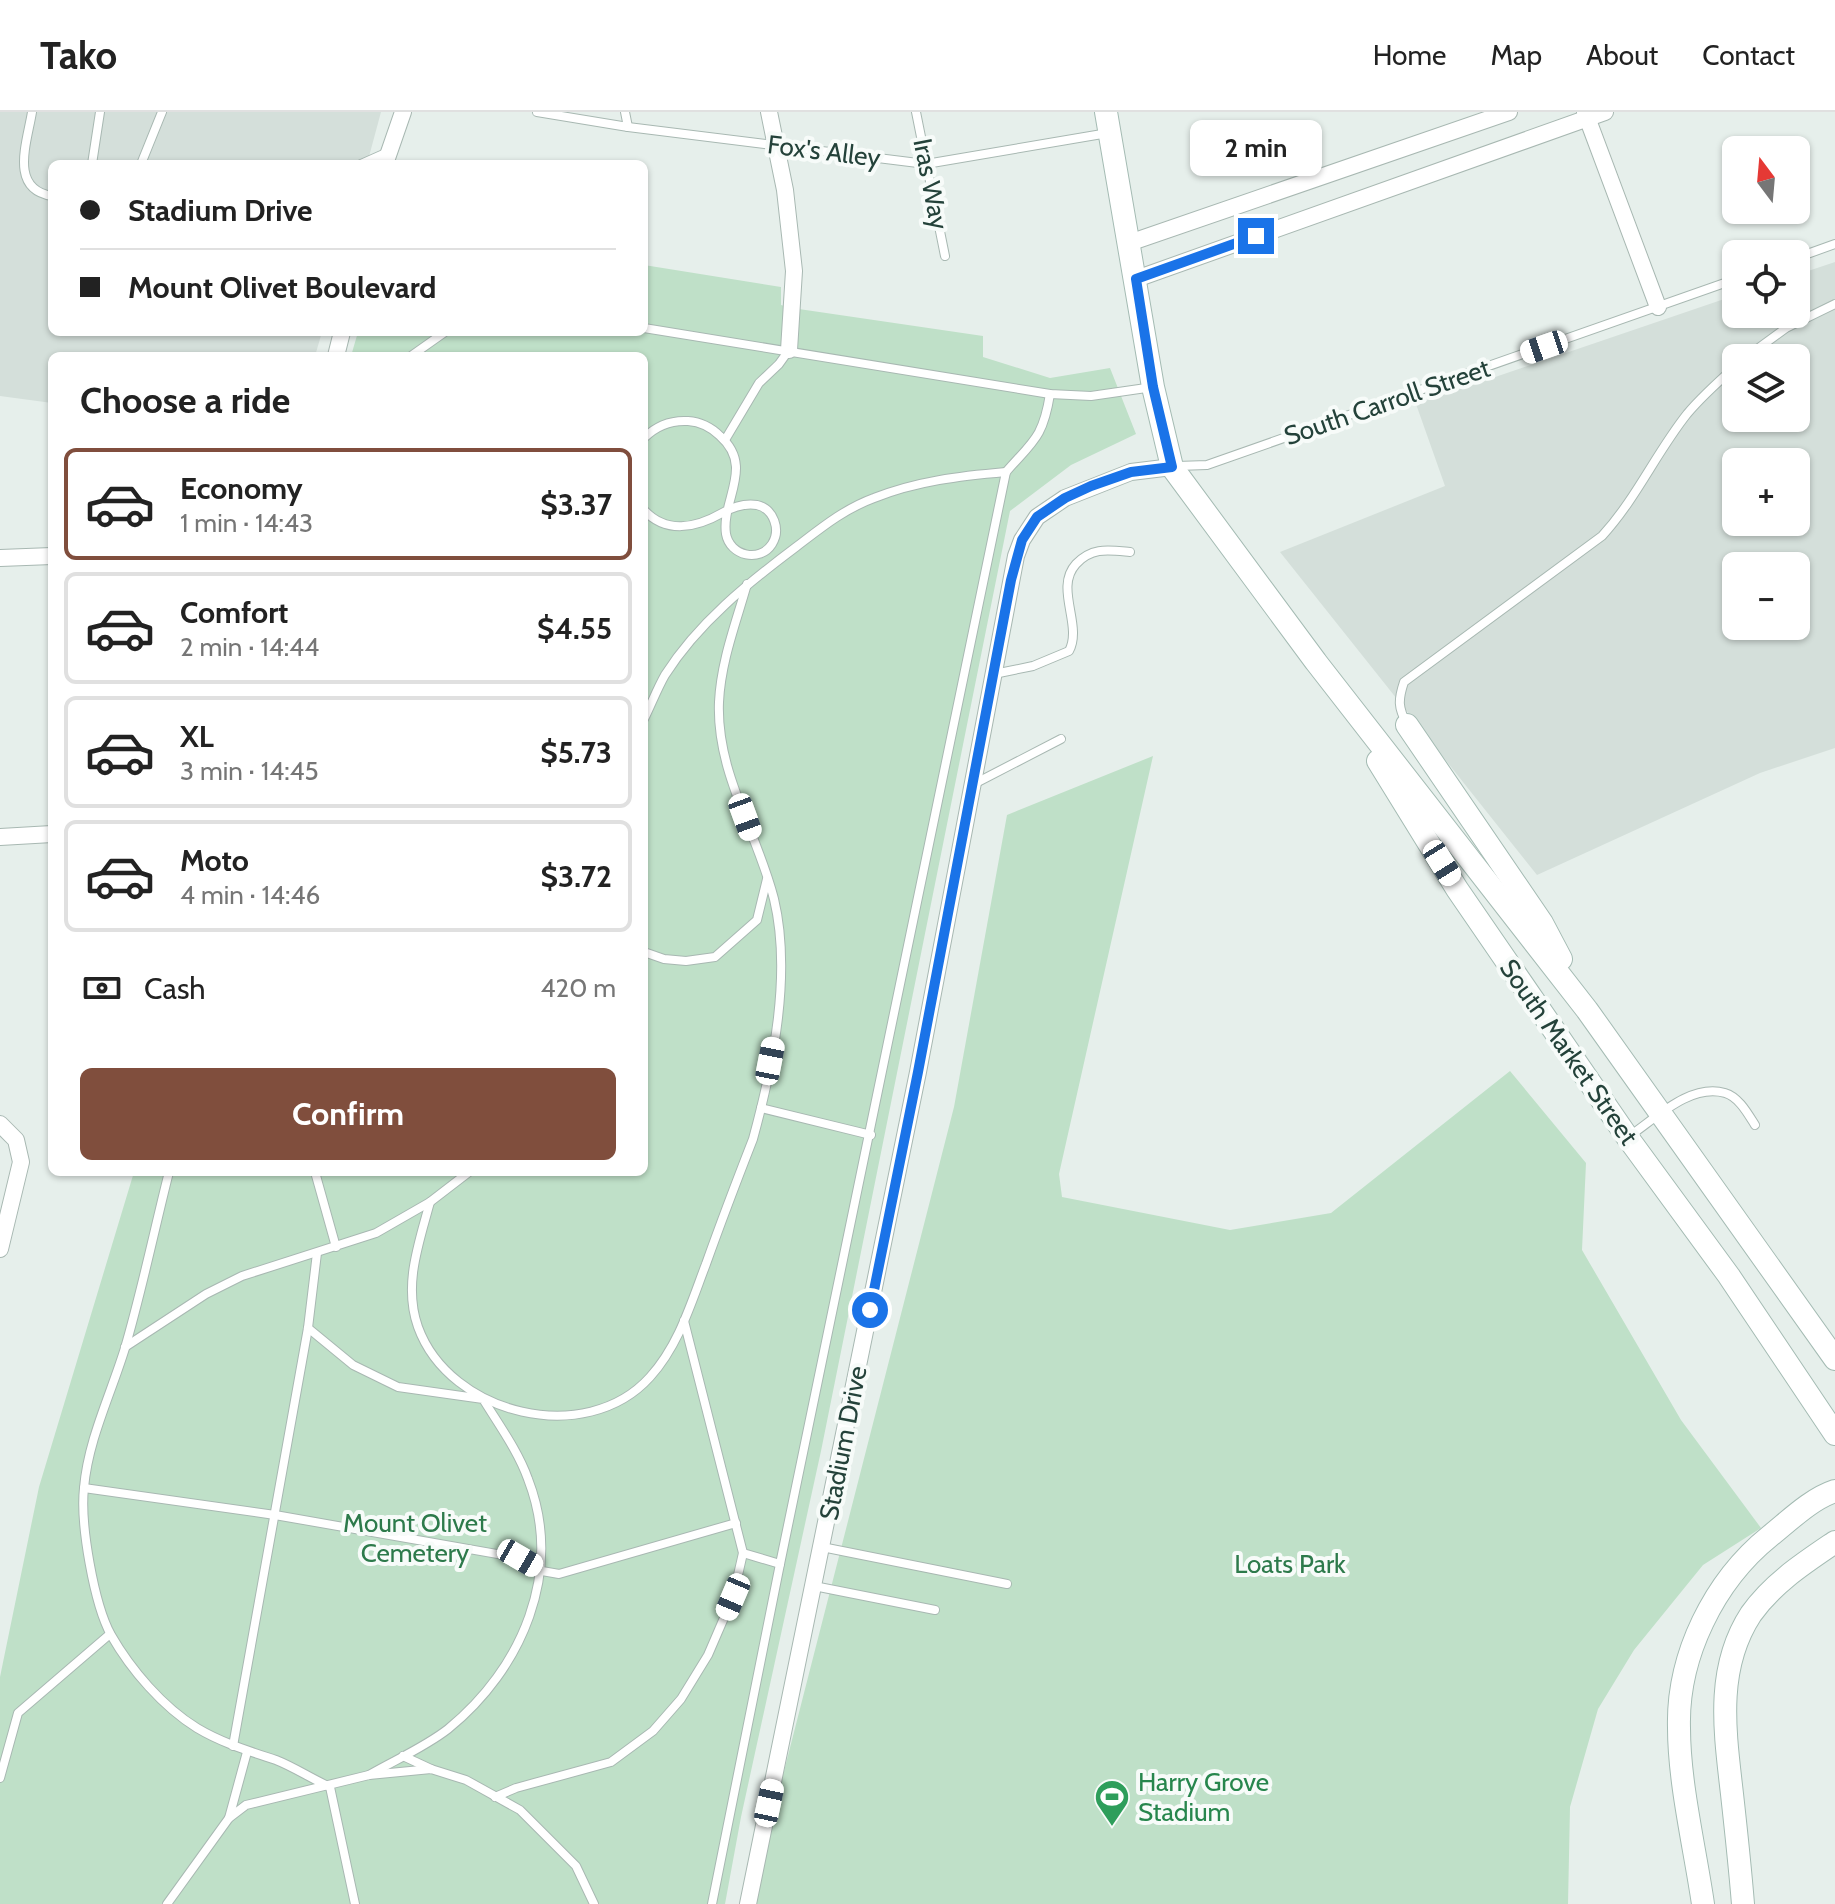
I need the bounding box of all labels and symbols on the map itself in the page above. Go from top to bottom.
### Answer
callout: 2 min [1190,120,1322,176]
street label: Fox's Alley [766,128,882,174]
street label: Iras Way [907,136,955,232]
north arrow [1722,136,1810,224]
route end [1238,218,1274,254]
car [1517,328,1571,366]
street label: South Carroll Street [1280,352,1494,452]
car [726,790,764,844]
car [1419,836,1465,890]
street label: South Market Street [1493,953,1645,1151]
car [754,1035,786,1087]
route start [852,1292,888,1328]
street label: Stadium Drive [812,1363,874,1523]
park label: Mount Olivet Cemetery [343,1507,487,1569]
car [493,1536,547,1580]
park label: Loats Park [1234,1548,1346,1580]
car [713,1570,753,1624]
place label: Harry Grove Stadium [1138,1766,1269,1828]
car [752,1777,786,1829]
sports icon: Harry Grove Stadium [1093,1778,1131,1828]

